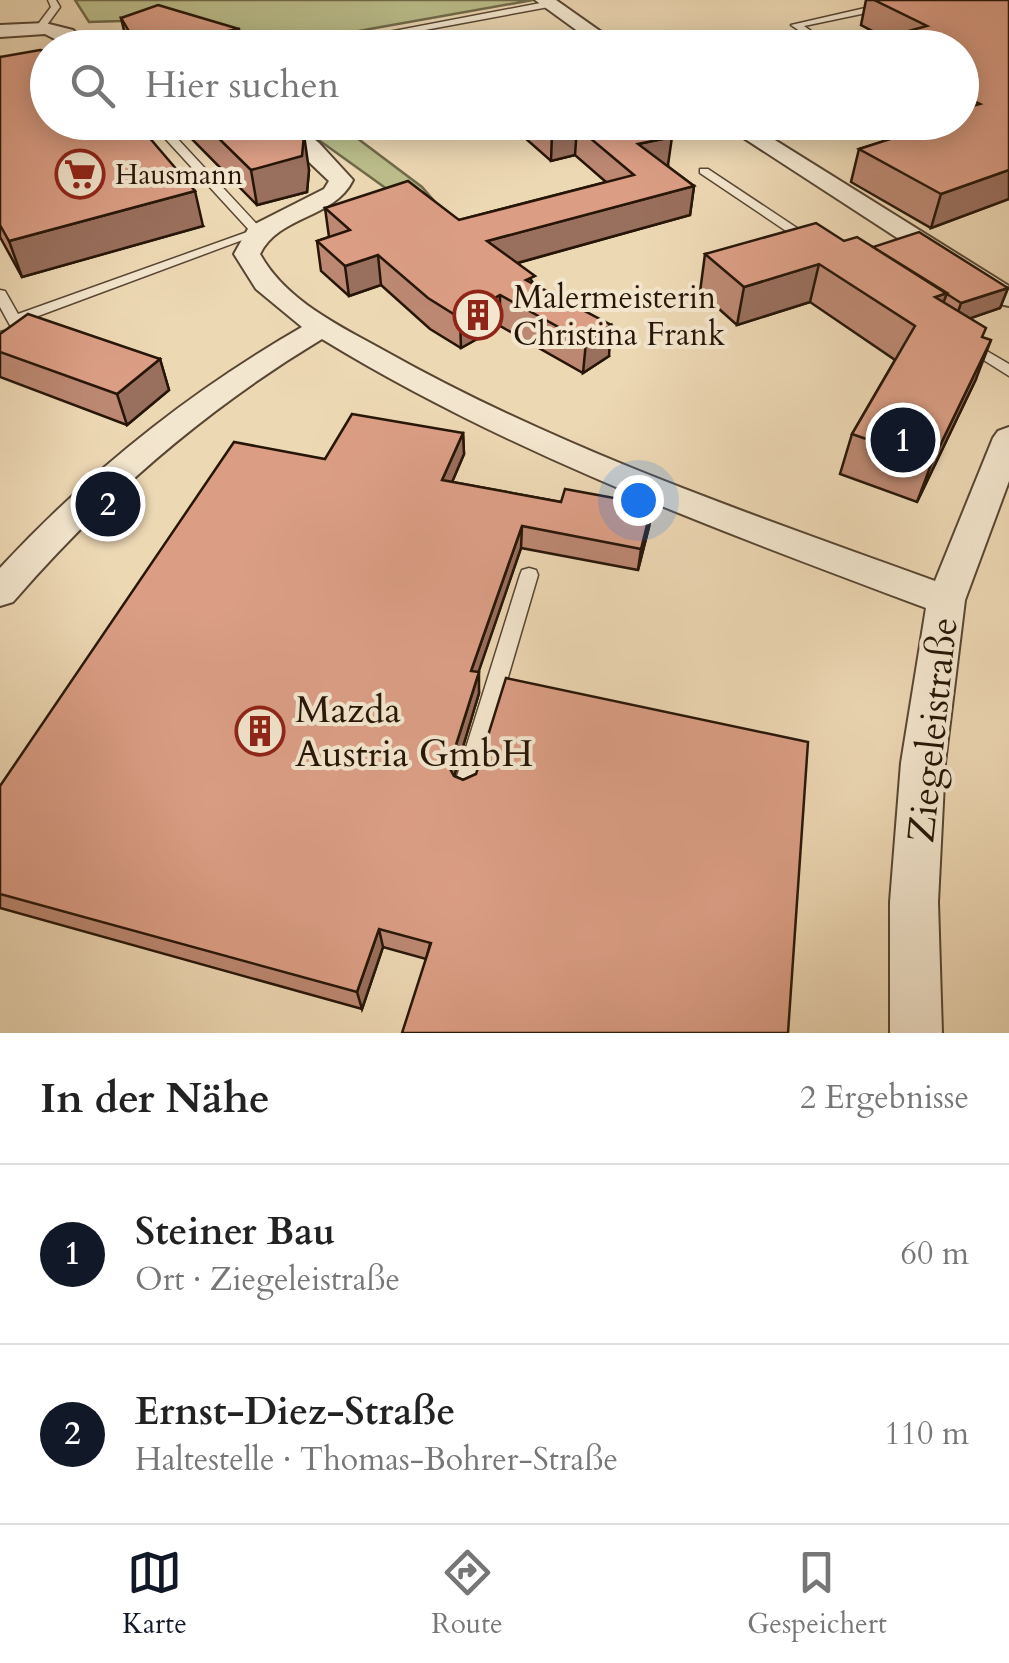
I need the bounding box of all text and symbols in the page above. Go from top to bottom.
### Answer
search box [30,30,979,140]
icon: search [65,58,120,113]
text: Hier suchen [145,59,339,111]
supermarket icon: Hausmann [54,148,106,200]
place label: Hausmann [115,156,243,194]
place label: Malermeisterin Christina Frank [513,276,725,357]
building icon: Malermeisterin Christina Frank [452,289,504,341]
pin: 1 [870,402,936,478]
pin: 2 [76,466,140,542]
your location [613,475,664,526]
street label: Ziegeleistraße [895,615,971,845]
place label: Mazda Austria GmbH [295,684,533,780]
building icon: Mazda Austria GmbH [234,705,286,757]
text: In der Nähe [40,1070,270,1127]
text: 2 Ergebnisse [800,1076,969,1120]
text: Steiner Bau [135,1206,335,1258]
text: 1 [64,1232,81,1276]
text: 60 m [901,1232,969,1276]
text: Ort · Ziegeleistraße [135,1258,400,1302]
text: Ernst-Diez-Straße [135,1386,455,1438]
text: 2 [64,1412,81,1456]
text: 110 m [884,1412,969,1456]
text: Haltestelle · Thomas-Bohrer-Straße [135,1438,618,1482]
tab: Karte [122,1545,187,1643]
tab: Route [431,1545,503,1643]
tab: Gespeichert [747,1545,887,1643]

